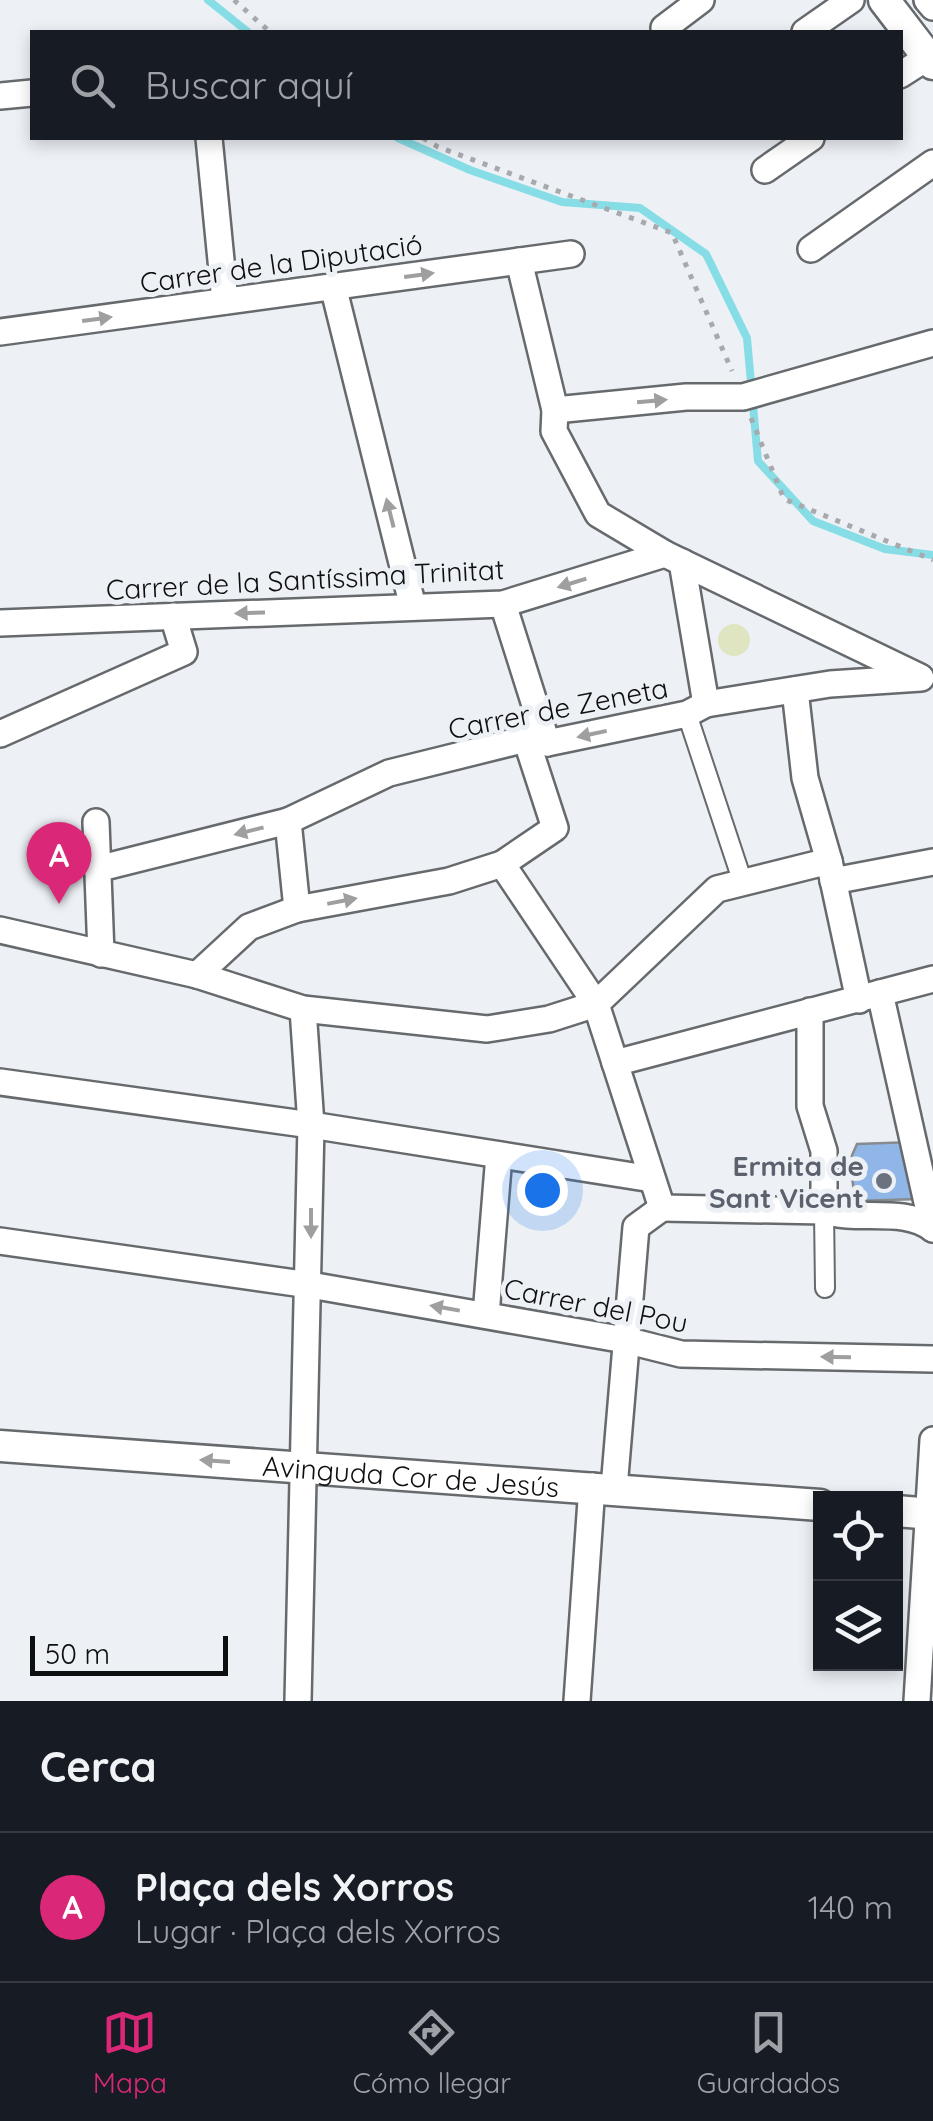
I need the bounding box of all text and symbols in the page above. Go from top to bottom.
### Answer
search box [30,30,903,140]
icon: search [65,58,120,113]
text: Buscar aquí [145,61,353,109]
street label: Carrer de la Diputació [138,226,424,300]
one-way arrow [403,266,435,282]
one-way arrow [81,310,113,326]
one-way arrow [637,392,669,408]
one-way arrow [381,497,397,528]
street label: Carrer de la Santíssima Trinitat [105,551,505,607]
one-way arrow [556,576,587,591]
one-way arrow [234,606,266,622]
street label: Carrer de Zeneta [445,670,671,746]
one-way arrow [576,727,607,742]
pin: A [27,822,92,904]
one-way arrow [233,823,264,839]
one-way arrow [327,893,358,908]
place label: Ermita de Sant Vicent [709,1148,864,1215]
your location [517,1165,568,1216]
marker: Ermita de Sant Vicent [873,1170,895,1192]
one-way arrow [302,1207,318,1239]
street label: Carrer del Pou [501,1270,691,1340]
one-way arrow [429,1300,460,1315]
one-way arrow [819,1349,851,1365]
street label: Avinguda Cor de Jesús [261,1447,560,1504]
one-way arrow [199,1453,230,1469]
map controls [813,1491,903,1671]
button: locate [813,1491,903,1581]
button: layers [813,1581,903,1671]
scale bar [30,1631,228,1676]
text: 50 m [45,1636,110,1671]
text: Cerca [40,1740,157,1793]
text: Plaça dels Xorros [135,1863,454,1911]
text: A [62,1887,83,1927]
text: 140 m [808,1887,893,1927]
text: Lugar · Plaça dels Xorros [135,1911,501,1951]
tab: Mapa [93,2005,167,2100]
tab: Cómo llegar [352,2005,511,2100]
tab: Guardados [697,2005,840,2100]

